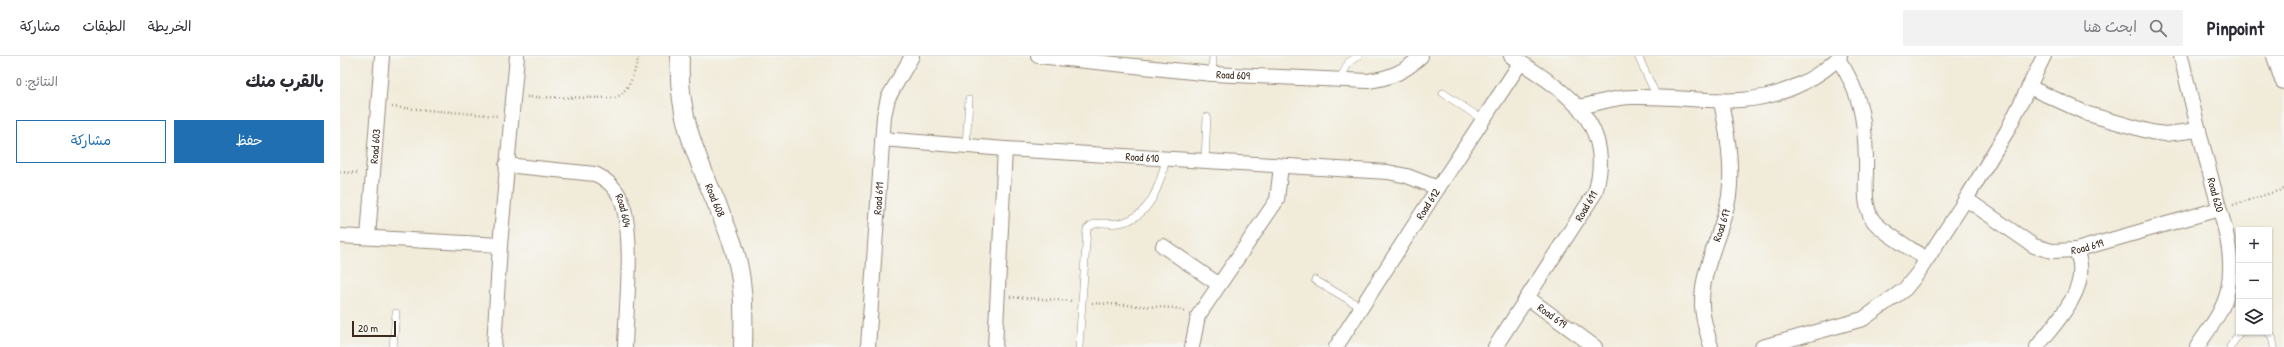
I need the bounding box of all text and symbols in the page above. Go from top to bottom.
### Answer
search box [1903,10,2183,46]
text: Pinpoint [2207,15,2264,41]
text: مشاركة [20,16,60,35]
text: الطبقات [82,16,126,35]
text: الخريطة [148,16,191,35]
text: ابحث هنا [2083,16,2137,37]
icon: search [2147,17,2169,39]
street label: Road 609 [1216,67,1250,83]
text: بالقرب منك [246,69,324,92]
text: النتائج: 0 [16,72,58,90]
button: مشاركة [16,120,166,163]
button: حفظ [174,120,324,163]
street label: Road 603 [367,128,383,164]
street label: Road 610 [1125,149,1160,165]
street label: Road 620 [2204,176,2227,214]
street label: Road 608 [702,181,728,219]
street label: Road 611 [870,181,886,215]
street label: Road 612 [1413,186,1443,222]
street label: Road 611 [1572,188,1600,224]
street label: Road 604 [612,191,634,228]
street label: Road 617 [1709,207,1733,243]
map controls [2236,227,2272,335]
button: + [2236,227,2272,263]
street label: Road 619 [2071,236,2105,257]
button: − [2236,263,2272,299]
button: layers [2236,299,2272,335]
street label: Road 619 [1535,300,1570,331]
scale bar [352,319,396,338]
text: 20 m [358,321,378,335]

